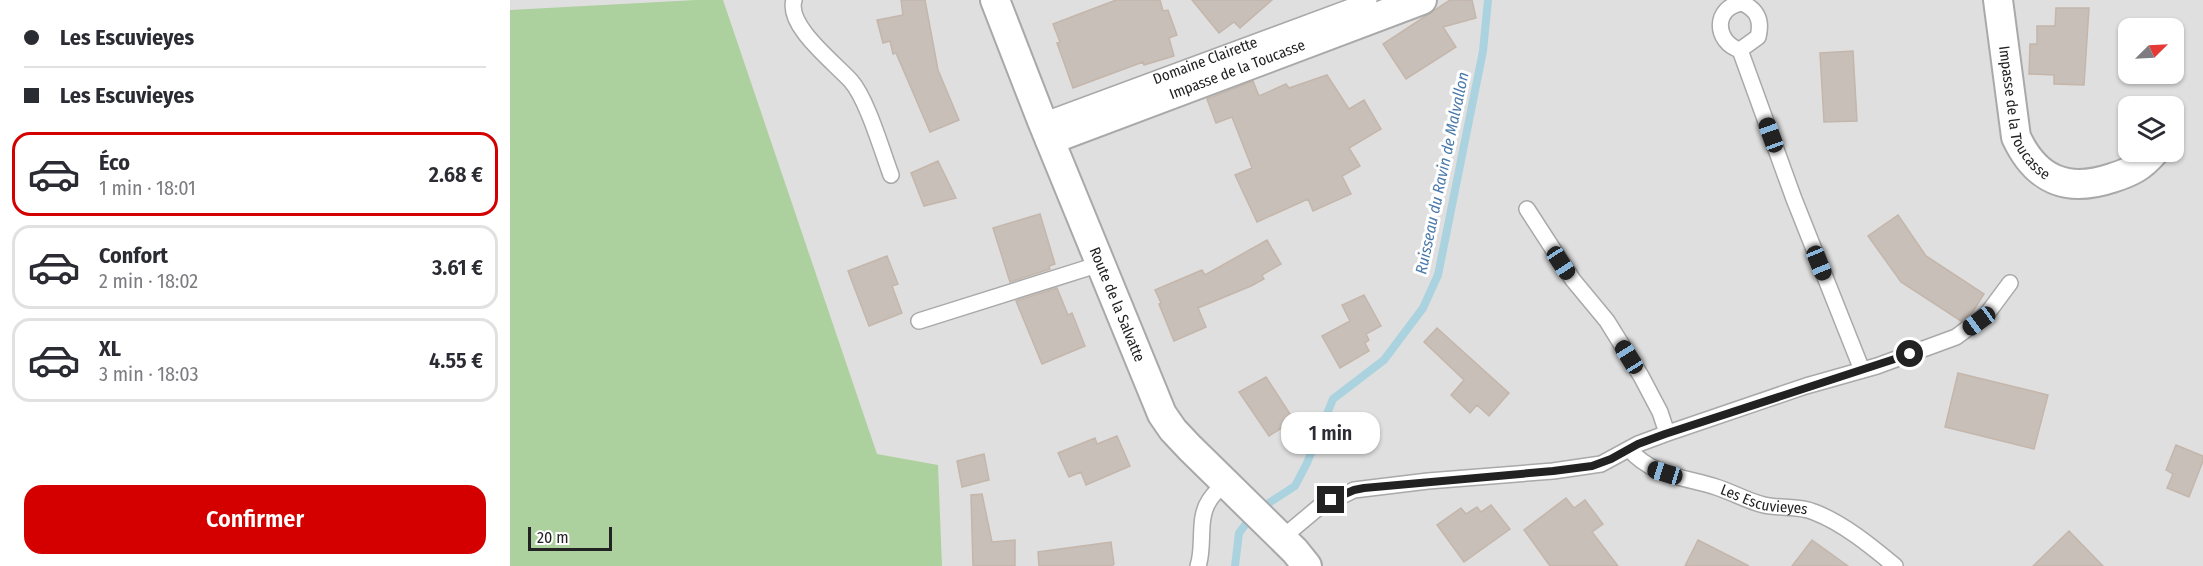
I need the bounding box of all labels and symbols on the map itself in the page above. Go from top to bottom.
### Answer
north arrow [2118,18,2184,84]
street label: Domaine Clairette [1151,33,1260,88]
street label: Impasse de la Toucasse [1167,36,1308,103]
street label: Impasse de la Toucasse [1995,45,2053,184]
water label: Ruisseau du Ravin de Malvallon [1411,70,1473,276]
car [1756,115,1786,155]
car [1544,243,1578,283]
car [1804,243,1834,283]
street label: Route de la Salvatte [1086,244,1149,364]
car [1959,303,1999,339]
car [1612,337,1646,377]
route start [1896,340,1923,367]
callout: 1 min [1282,413,1380,455]
car [1645,459,1685,487]
street label: Les Escuvieyes [1718,480,1809,518]
route end [1317,486,1344,513]
scale bar [528,524,612,552]

